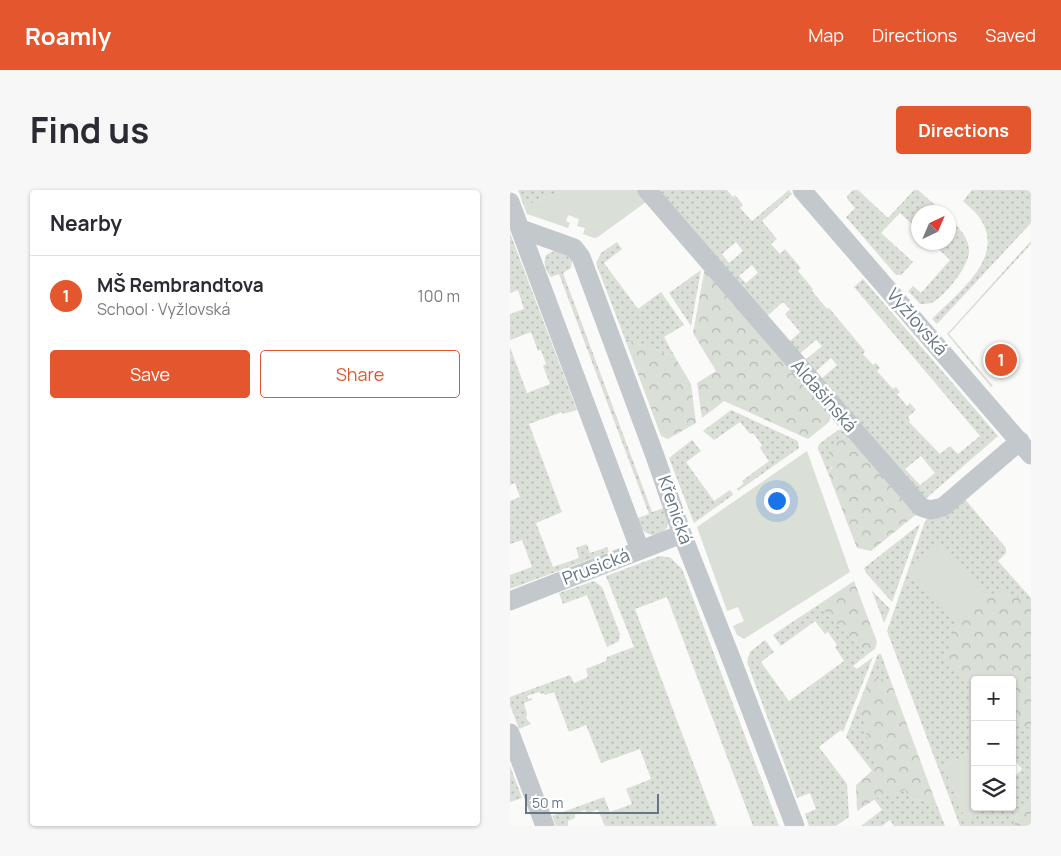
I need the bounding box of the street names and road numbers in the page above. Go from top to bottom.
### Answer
street label: Vyžlovská [882,283,954,360]
street label: Aldašínská [787,354,863,437]
street label: Křenická [653,472,699,547]
street label: Prusická [558,542,633,590]

